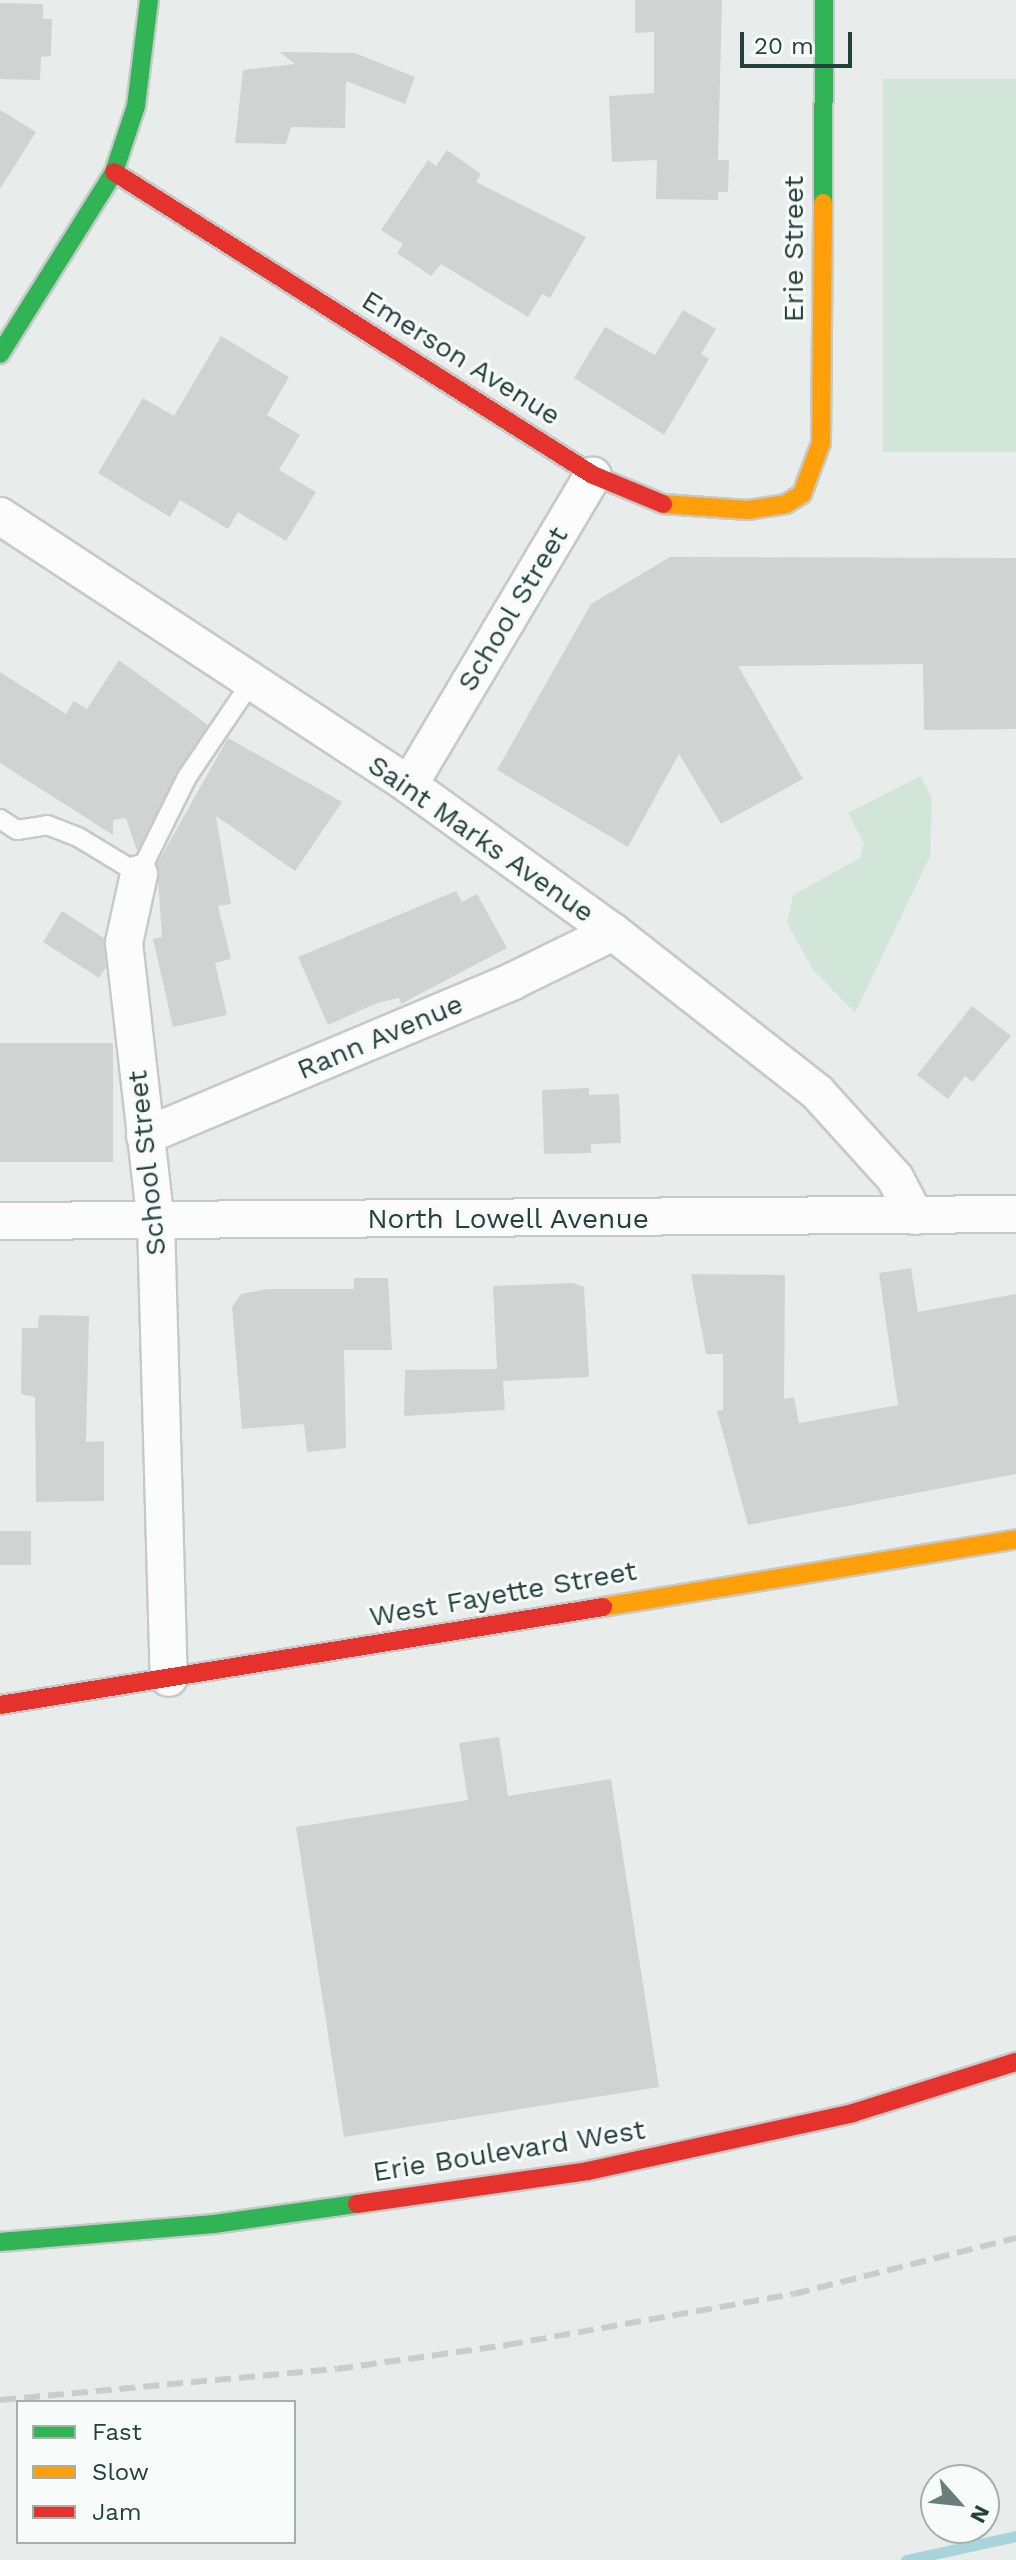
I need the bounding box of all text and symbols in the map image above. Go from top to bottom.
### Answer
scale bar [744,16,856,66]
text: 20 m [754,32,814,60]
street label: Erie Street [777,176,811,322]
street label: Emerson Avenue [355,283,567,433]
street label: School Street [450,520,576,698]
street label: Saint Marks Avenue [361,748,601,930]
street label: Rann Avenue [292,987,468,1087]
street label: School Street [121,1068,173,1258]
street label: North Lowell Avenue [366,1202,650,1236]
street label: West Fayette Street [367,1554,639,1634]
street label: Erie Boulevard West [370,2113,648,2189]
legend [16,2400,296,2544]
text: Fast [92,2418,142,2446]
text: Slow [92,2458,149,2486]
north arrow [920,2464,1000,2544]
text: Jam [92,2498,142,2526]
text: N [965,2501,995,2527]

